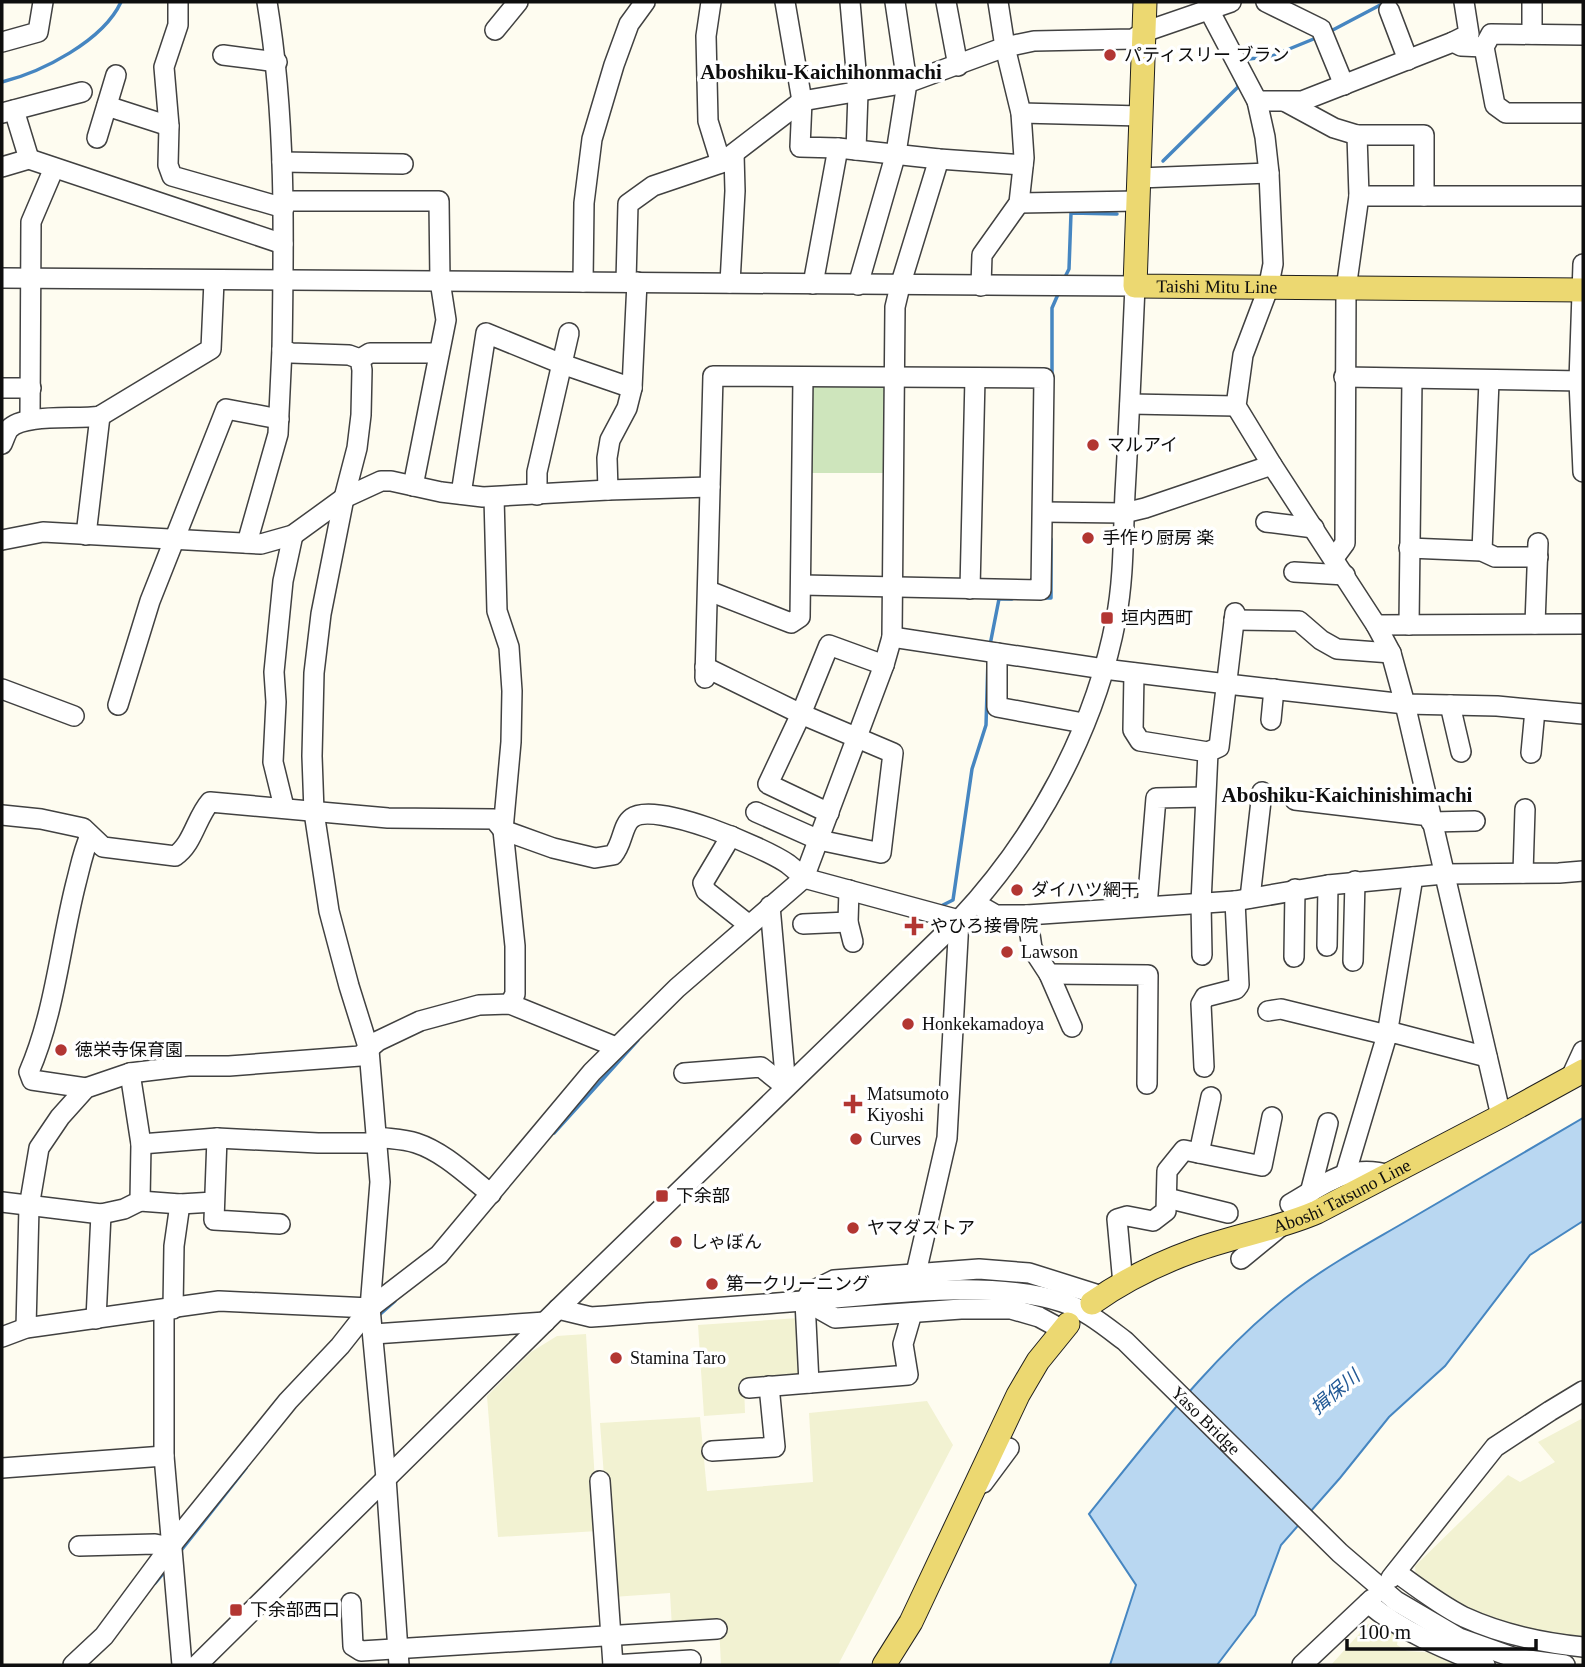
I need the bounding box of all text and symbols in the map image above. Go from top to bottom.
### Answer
place label: パティスリー ブラン [1124,45,1289,65]
marker: パティスリー ブラン [1102,47,1118,63]
district label: Aboshiku-Kaichihonmachi [700,60,942,84]
street label: Taishi Mitu Line [1156,276,1277,297]
place label: マルアイ [1107,435,1178,455]
marker: マルアイ [1085,437,1101,453]
place label: 手作り厨房 楽 [1102,528,1215,548]
marker: 手作り厨房 楽 [1080,530,1096,546]
place label: 垣内西町 [1121,608,1193,628]
marker: 垣内西町 [1099,610,1115,626]
district label: Aboshiku-Kaichinishimachi [1222,783,1473,807]
place label: ダイハツ網干 [1031,880,1139,900]
marker: ダイハツ網干 [1009,882,1025,898]
marker: やひろ接骨院 [904,916,924,936]
place label: やひろ接骨院 [930,916,1038,936]
place label: Lawson [1021,942,1078,962]
marker: Lawson [999,944,1015,960]
place label: Honkekamadoya [922,1014,1044,1034]
marker: Honkekamadoya [900,1016,916,1032]
place label: 徳栄寺保育園 [75,1040,183,1060]
marker: 徳栄寺保育園 [53,1042,69,1058]
place label: Matsumoto Kiyoshi [867,1084,949,1125]
marker: Matsumoto Kiyoshi [845,1096,861,1112]
place label: Curves [870,1129,921,1149]
marker: Curves [848,1131,864,1147]
street label: Aboshi Tatsuno Line [1271,1155,1414,1237]
place label: 下余部 [676,1186,730,1206]
marker: 下余部 [654,1188,670,1204]
place label: ヤマダストア [867,1218,975,1238]
marker: ヤマダストア [845,1220,861,1236]
place label: しゃぼん [690,1232,762,1252]
marker: しゃぼん [668,1234,684,1250]
place label: 第一クリーニング [726,1274,870,1294]
marker: 第一クリーニング [704,1276,720,1292]
place label: Stamina Taro [630,1348,726,1368]
marker: Stamina Taro [608,1350,624,1366]
water label: 揖保川 [1306,1364,1365,1418]
street label: Yaso Bridge [1167,1382,1244,1459]
place label: 下余部西口 [250,1600,340,1620]
marker: 下余部西口 [228,1602,244,1618]
scale bar [1347,1608,1536,1652]
text: 100 m [1358,1620,1411,1644]

